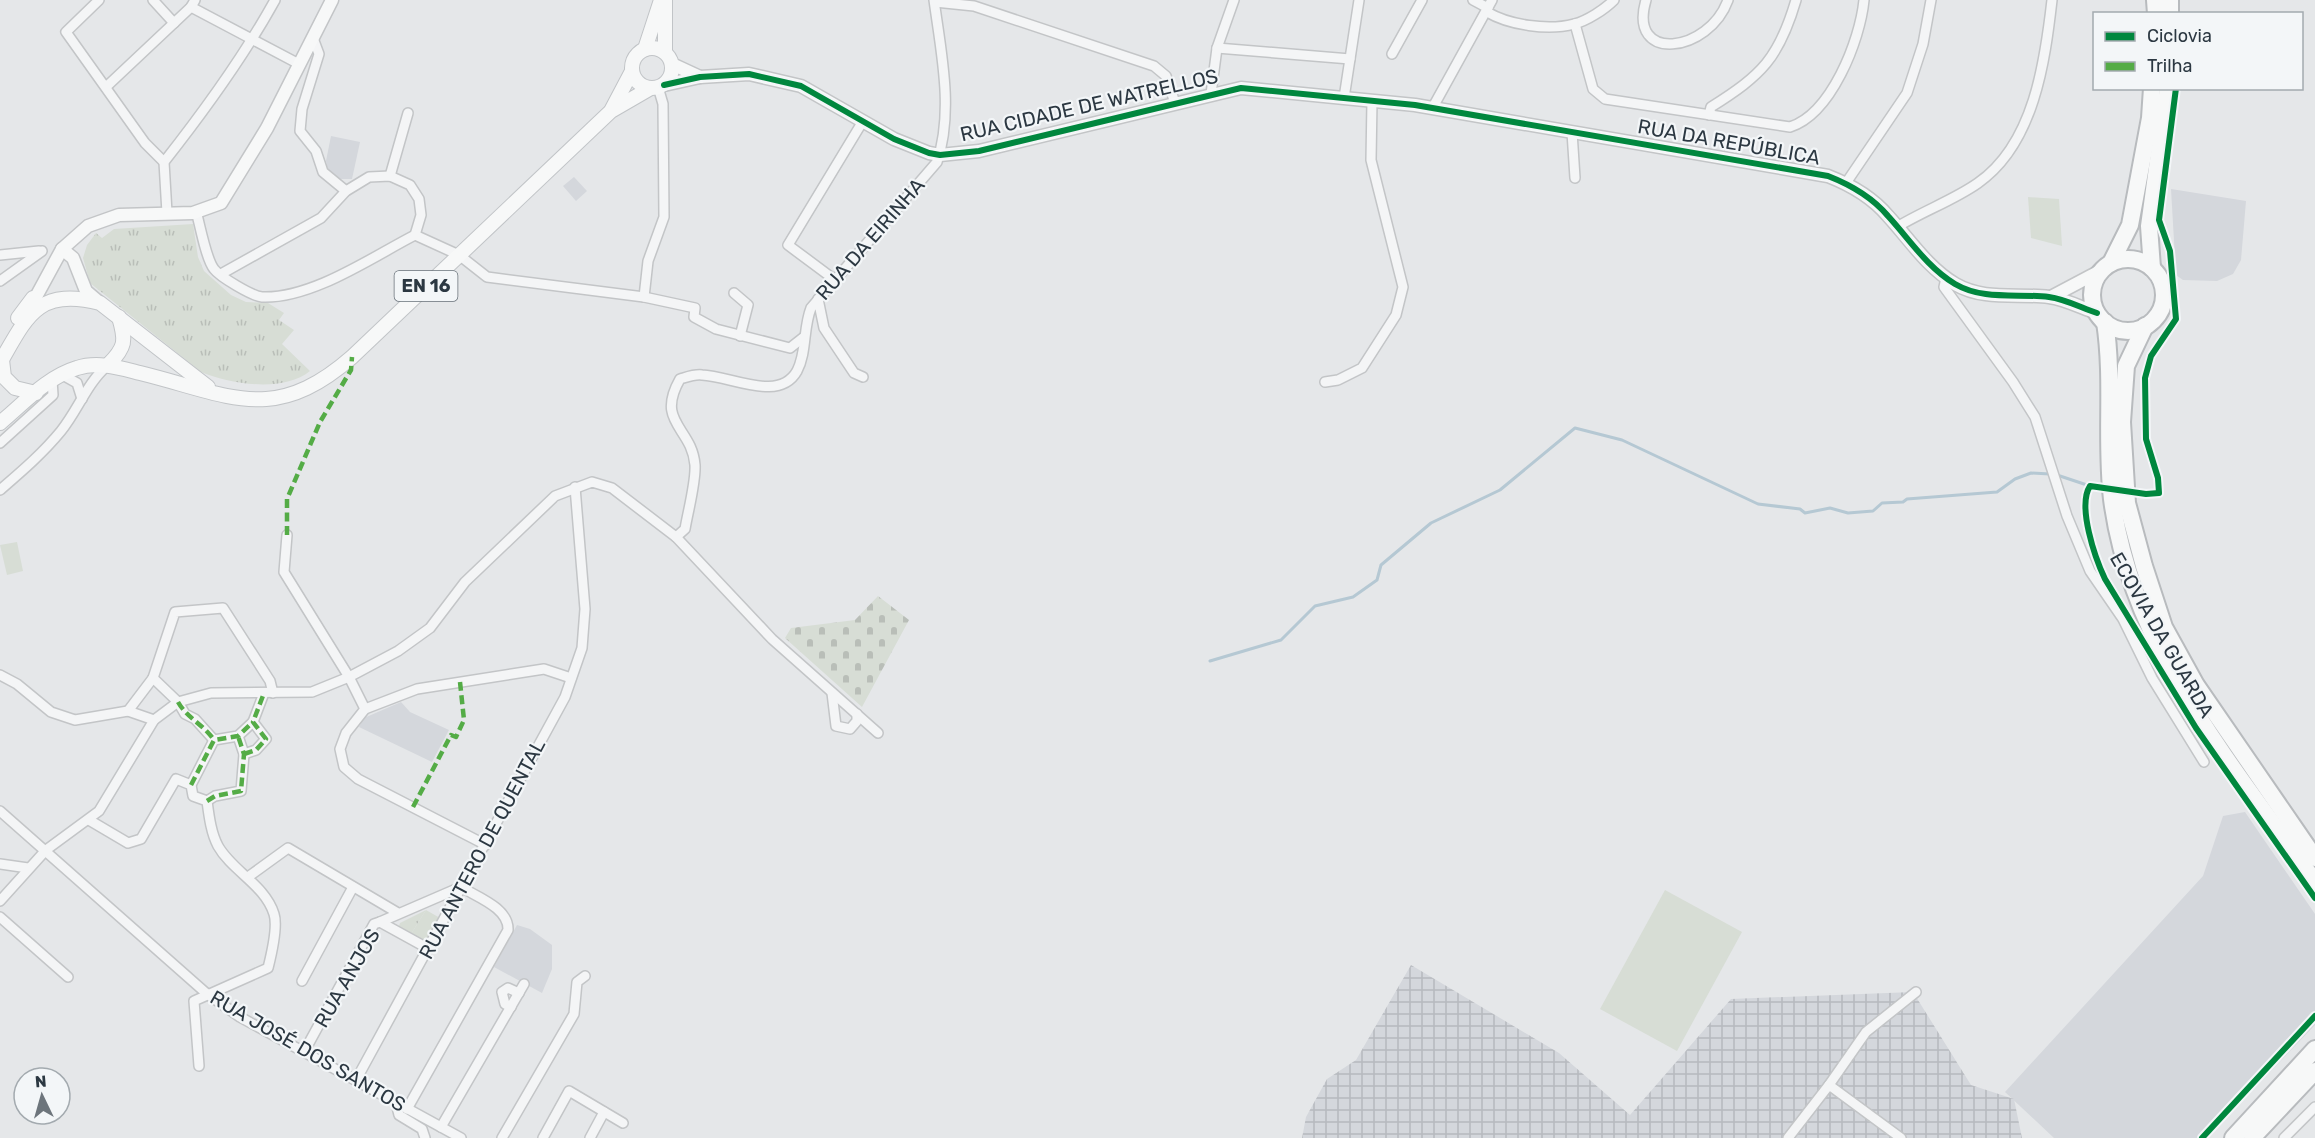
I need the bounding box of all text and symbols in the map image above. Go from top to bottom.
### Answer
legend [2093,12,2303,90]
text: Ciclovia [2147,25,2212,47]
text: Trilha [2147,55,2192,77]
street label: RUA CIDADE DE WATRELLOS [958,64,1220,146]
street label: RUA DA REPÚBLICA [1636,114,1822,170]
street label: RUA DA EIRINHA [811,173,929,305]
road number: EN 16 [394,271,458,301]
street label: ECOVIA DA GUARDA [2105,548,2219,722]
street label: RUA ANTERO DE QUENTAL [414,735,550,963]
street label: RUA ANJOS [309,924,385,1032]
street label: RUA JOSÉ DOS SANTOS [206,985,410,1117]
north arrow [12,1066,72,1126]
text: N [34,1072,47,1092]

